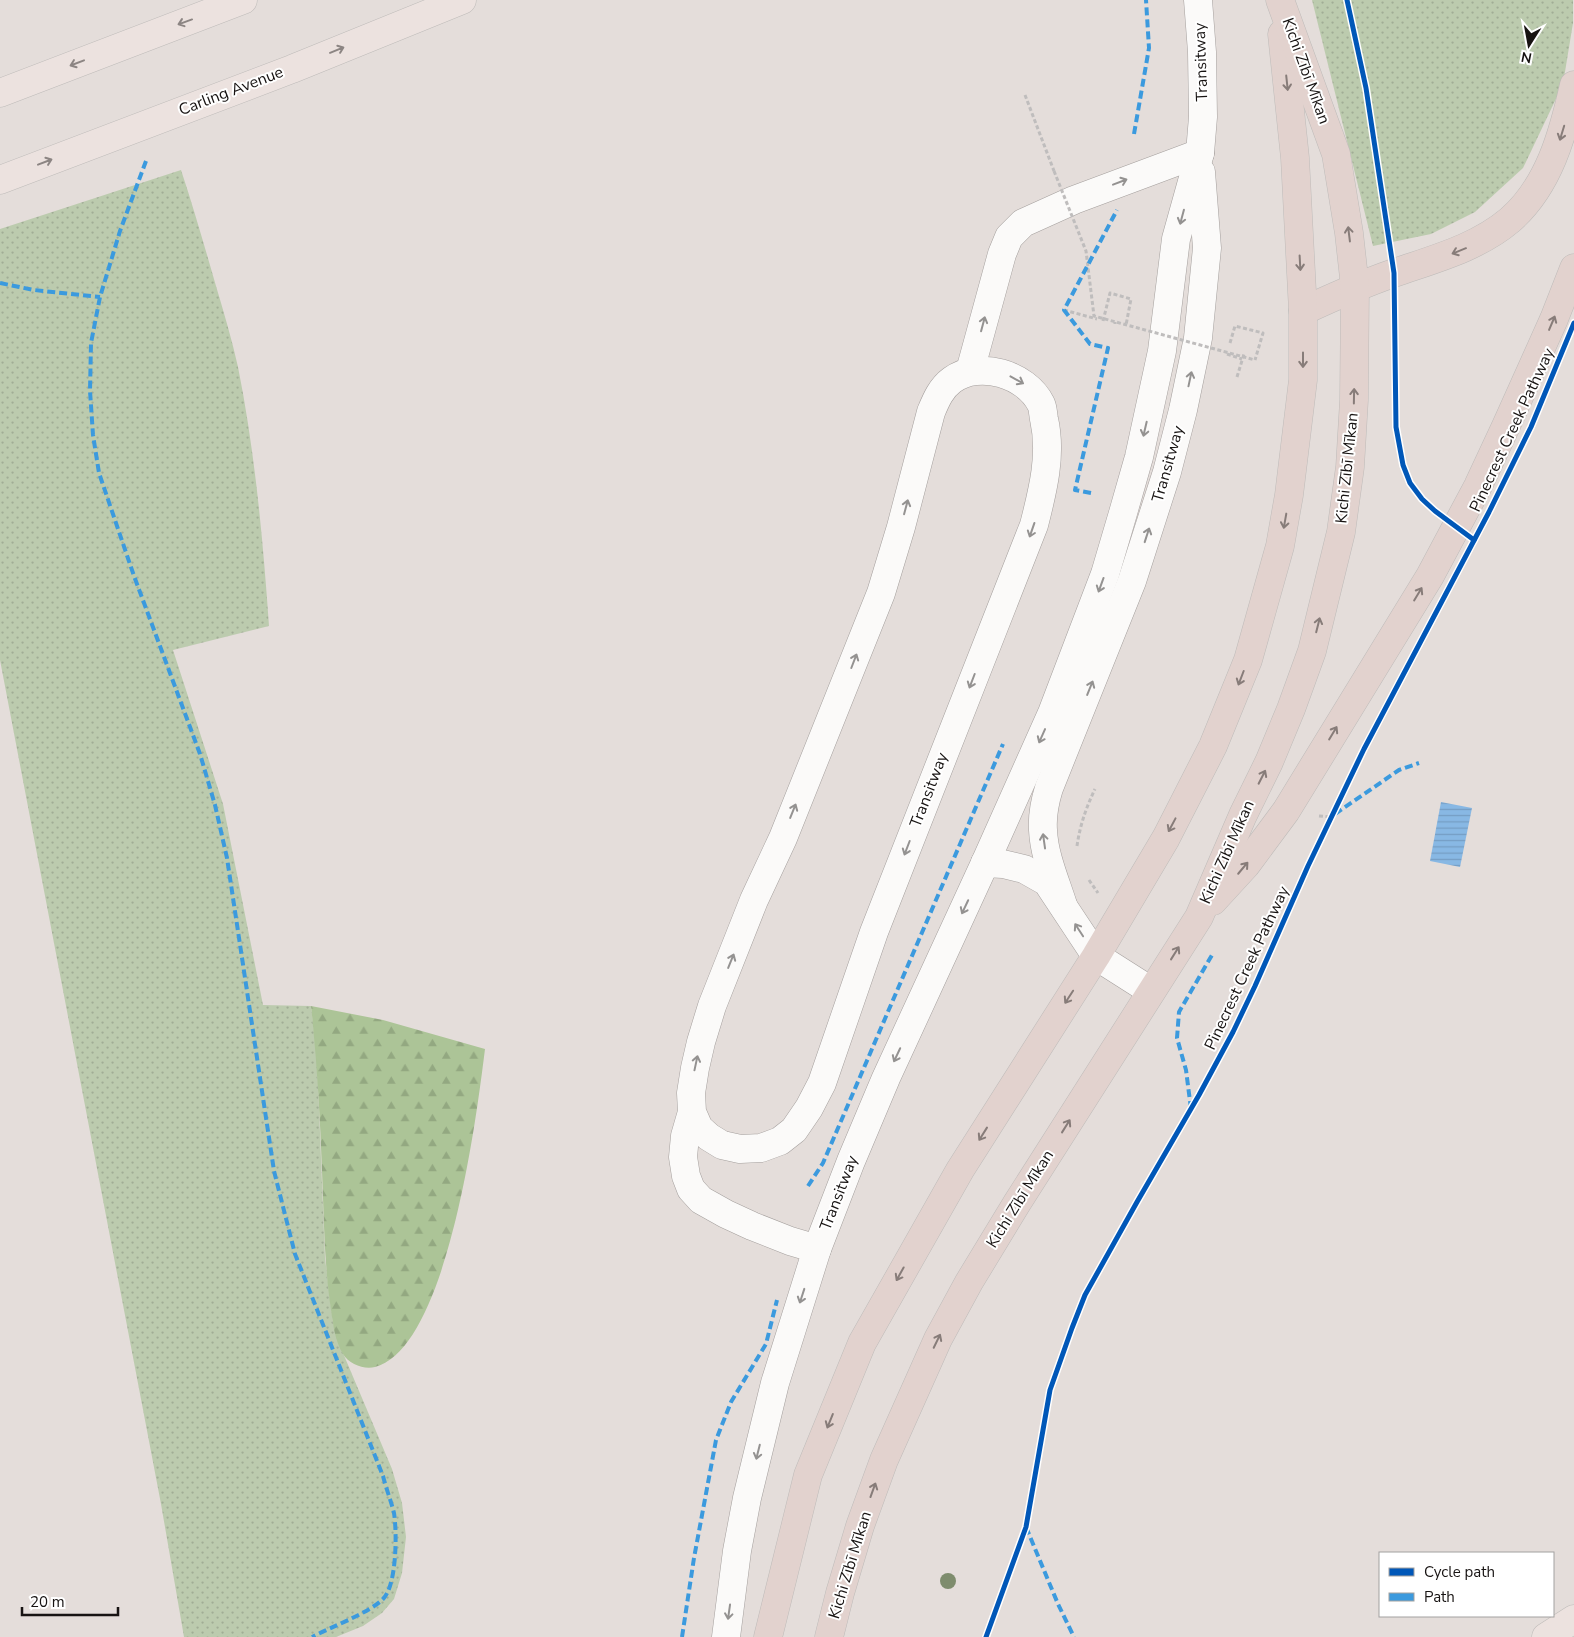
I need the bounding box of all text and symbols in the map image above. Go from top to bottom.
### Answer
street label: Kichi Zībī Mīkan [1277,15,1335,127]
one-way arrow [177,18,193,27]
north arrow [1504,20,1554,70]
street label: Transitway [1189,22,1213,102]
one-way arrow [329,45,344,54]
text: N [1520,47,1534,68]
one-way arrow [70,59,85,68]
street label: Carling Avenue [176,61,286,121]
one-way arrow [1282,75,1292,91]
one-way arrow [1557,124,1566,140]
one-way arrow [37,157,53,166]
one-way arrow [1112,177,1127,186]
one-way arrow [1177,209,1187,225]
one-way arrow [1344,226,1354,242]
one-way arrow [1452,246,1467,256]
one-way arrow [1296,254,1305,270]
one-way arrow [978,316,988,332]
one-way arrow [1547,316,1557,331]
street label: Pinecrest Creek Pathway [1464,344,1560,516]
one-way arrow [1298,352,1308,368]
one-way arrow [1186,371,1195,387]
one-way arrow [1009,376,1024,385]
one-way arrow [1349,388,1359,404]
street label: Kichi Zībī Mīkan [1330,411,1364,525]
one-way arrow [1140,420,1149,436]
street label: Transitway [1147,422,1190,505]
one-way arrow [902,499,911,515]
one-way arrow [1279,513,1289,529]
one-way arrow [1027,522,1036,537]
one-way arrow [1143,528,1152,544]
one-way arrow [1096,577,1105,592]
one-way arrow [1414,588,1424,602]
one-way arrow [1314,617,1324,633]
one-way arrow [850,653,859,669]
one-way arrow [1236,669,1245,685]
one-way arrow [967,673,976,688]
one-way arrow [1087,680,1096,695]
one-way arrow [1329,726,1339,740]
one-way arrow [1036,728,1046,743]
street label: Transitway [905,749,954,831]
one-way arrow [1257,769,1267,784]
street label: Kichi Zībī Mīkan [1194,797,1260,907]
one-way arrow [790,804,799,819]
one-way arrow [1167,817,1176,832]
one-way arrow [1039,833,1049,849]
one-way arrow [902,840,911,856]
one-way arrow [1237,861,1249,874]
street label: Pinecrest Creek Pathway [1199,882,1295,1054]
one-way arrow [960,899,969,914]
one-way arrow [1074,924,1084,938]
one-way arrow [1170,947,1180,961]
one-way arrow [726,954,736,969]
one-way arrow [1064,990,1075,1004]
one-way arrow [891,1047,901,1062]
one-way arrow [692,1056,701,1072]
one-way arrow [1061,1120,1071,1134]
one-way arrow [977,1127,987,1141]
street label: Kichi Zībī Mīkan [981,1146,1059,1252]
street label: Transitway [815,1152,864,1234]
one-way arrow [895,1267,905,1282]
one-way arrow [797,1288,806,1303]
one-way arrow [933,1334,943,1349]
one-way arrow [825,1413,834,1428]
one-way arrow [753,1444,762,1460]
one-way arrow [869,1483,878,1498]
street label: Kichi Zībī Mīkan [823,1508,877,1622]
legend [1379,1552,1554,1617]
text: Cycle path [1424,1562,1495,1582]
scale bar [22,1584,119,1616]
text: Path [1424,1587,1455,1607]
text: 20 m [30,1592,65,1612]
one-way arrow [724,1604,734,1620]

